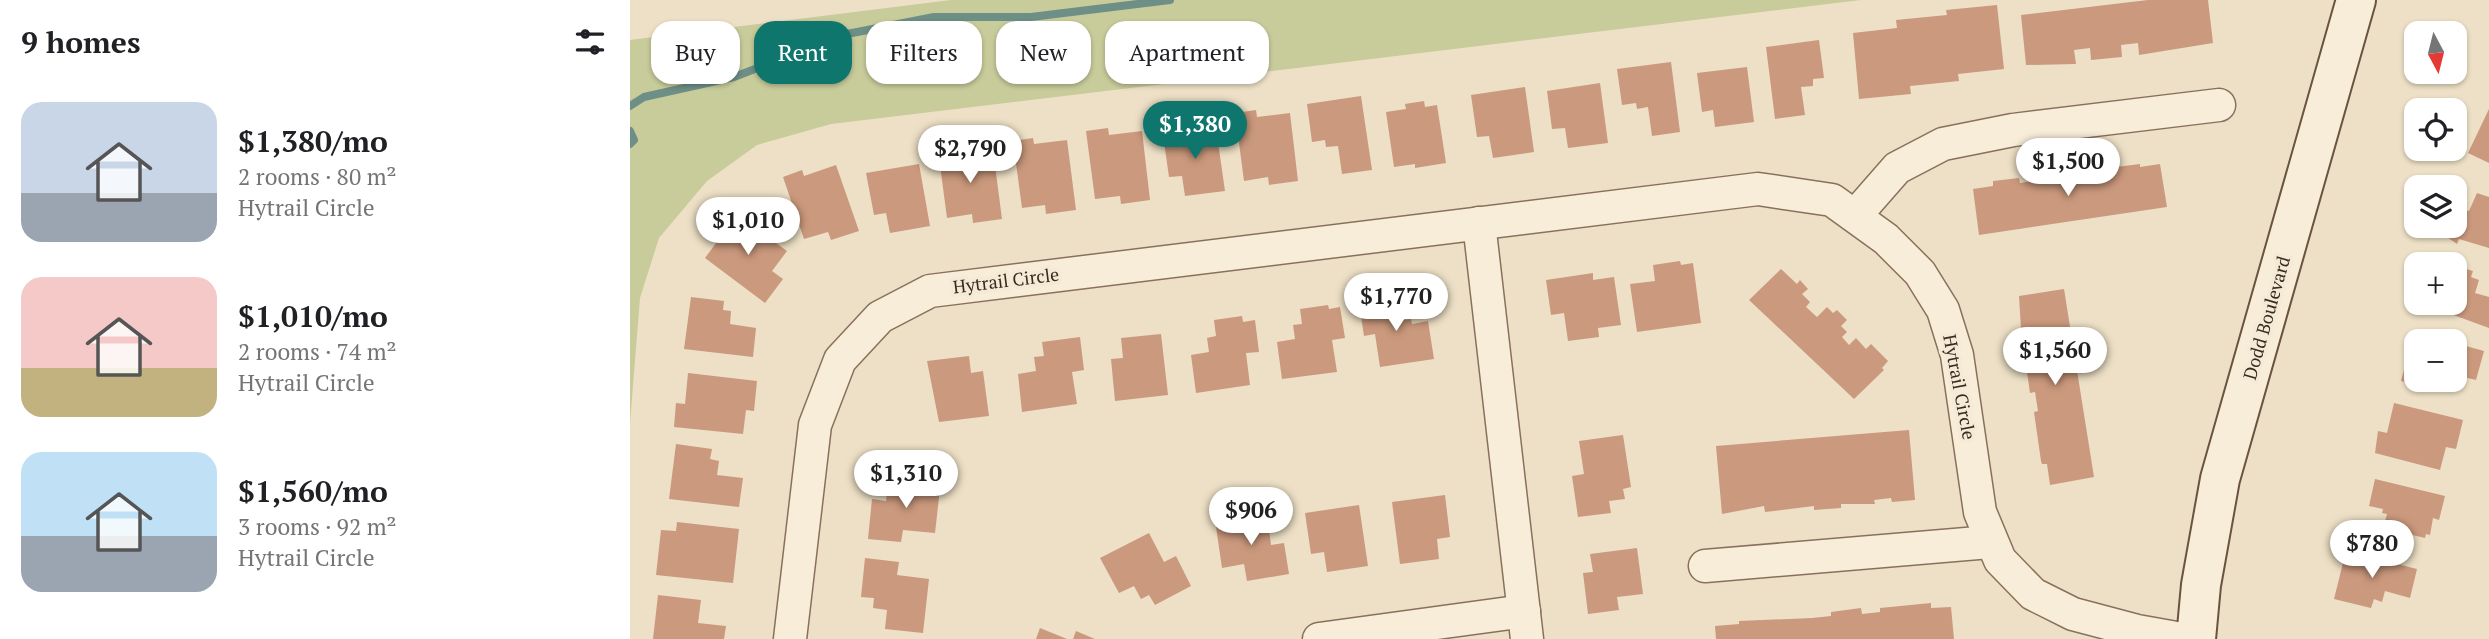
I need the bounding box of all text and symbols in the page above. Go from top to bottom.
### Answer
chip: Buy [651,21,740,84]
chip: Rent [754,21,852,84]
chip: Filters [866,21,982,84]
chip: New [996,21,1091,84]
chip: Apartment [1105,21,1269,84]
north arrow [2404,21,2468,84]
map controls [2404,21,2467,392]
text: 9 homes [21,22,140,62]
icon: filters [571,23,609,61]
button: locate [2404,98,2467,161]
pin: $1,380 [1138,102,1252,161]
text: $1,380 [1159,108,1231,139]
text: $1,380/mo [238,121,388,161]
pin: $2,790 [913,125,1027,185]
icon: home [77,130,161,214]
text: $2,790 [934,132,1006,163]
pin: $1,500 [2011,138,2125,198]
text: $1,500 [2032,145,2104,176]
text: 2 rooms · 80 m² [238,161,397,192]
button: layers [2404,175,2467,238]
text: Hytrail Circle [238,192,375,223]
pin: $1,010 [691,198,805,257]
text: $1,010 [712,204,784,235]
button: + [2404,252,2467,315]
street label: Dodd Boulevard [2237,253,2295,382]
street label: Hytrail Circle [951,262,1060,298]
pin: $1,770 [1339,274,1453,333]
text: $1,770 [1360,280,1432,311]
text: $1,010/mo [238,296,388,336]
icon: home [77,305,161,389]
pin: $1,560 [1998,328,2112,387]
button: − [2404,329,2467,392]
street label: Hytrail Circle [1938,332,1982,442]
text: $1,560 [2019,334,2091,365]
text: 2 rooms · 74 m² [238,336,397,367]
text: Hytrail Circle [238,367,375,398]
pin: $1,310 [849,450,963,510]
text: $1,310 [870,457,942,488]
text: $1,560/mo [238,471,388,511]
icon: home [77,480,161,564]
pin: $906 [1210,488,1292,547]
text: $906 [1225,494,1277,525]
text: 3 rooms · 92 m² [238,511,397,542]
pin: $780 [2331,520,2413,580]
text: $780 [2346,527,2398,558]
text: Hytrail Circle [238,542,375,573]

